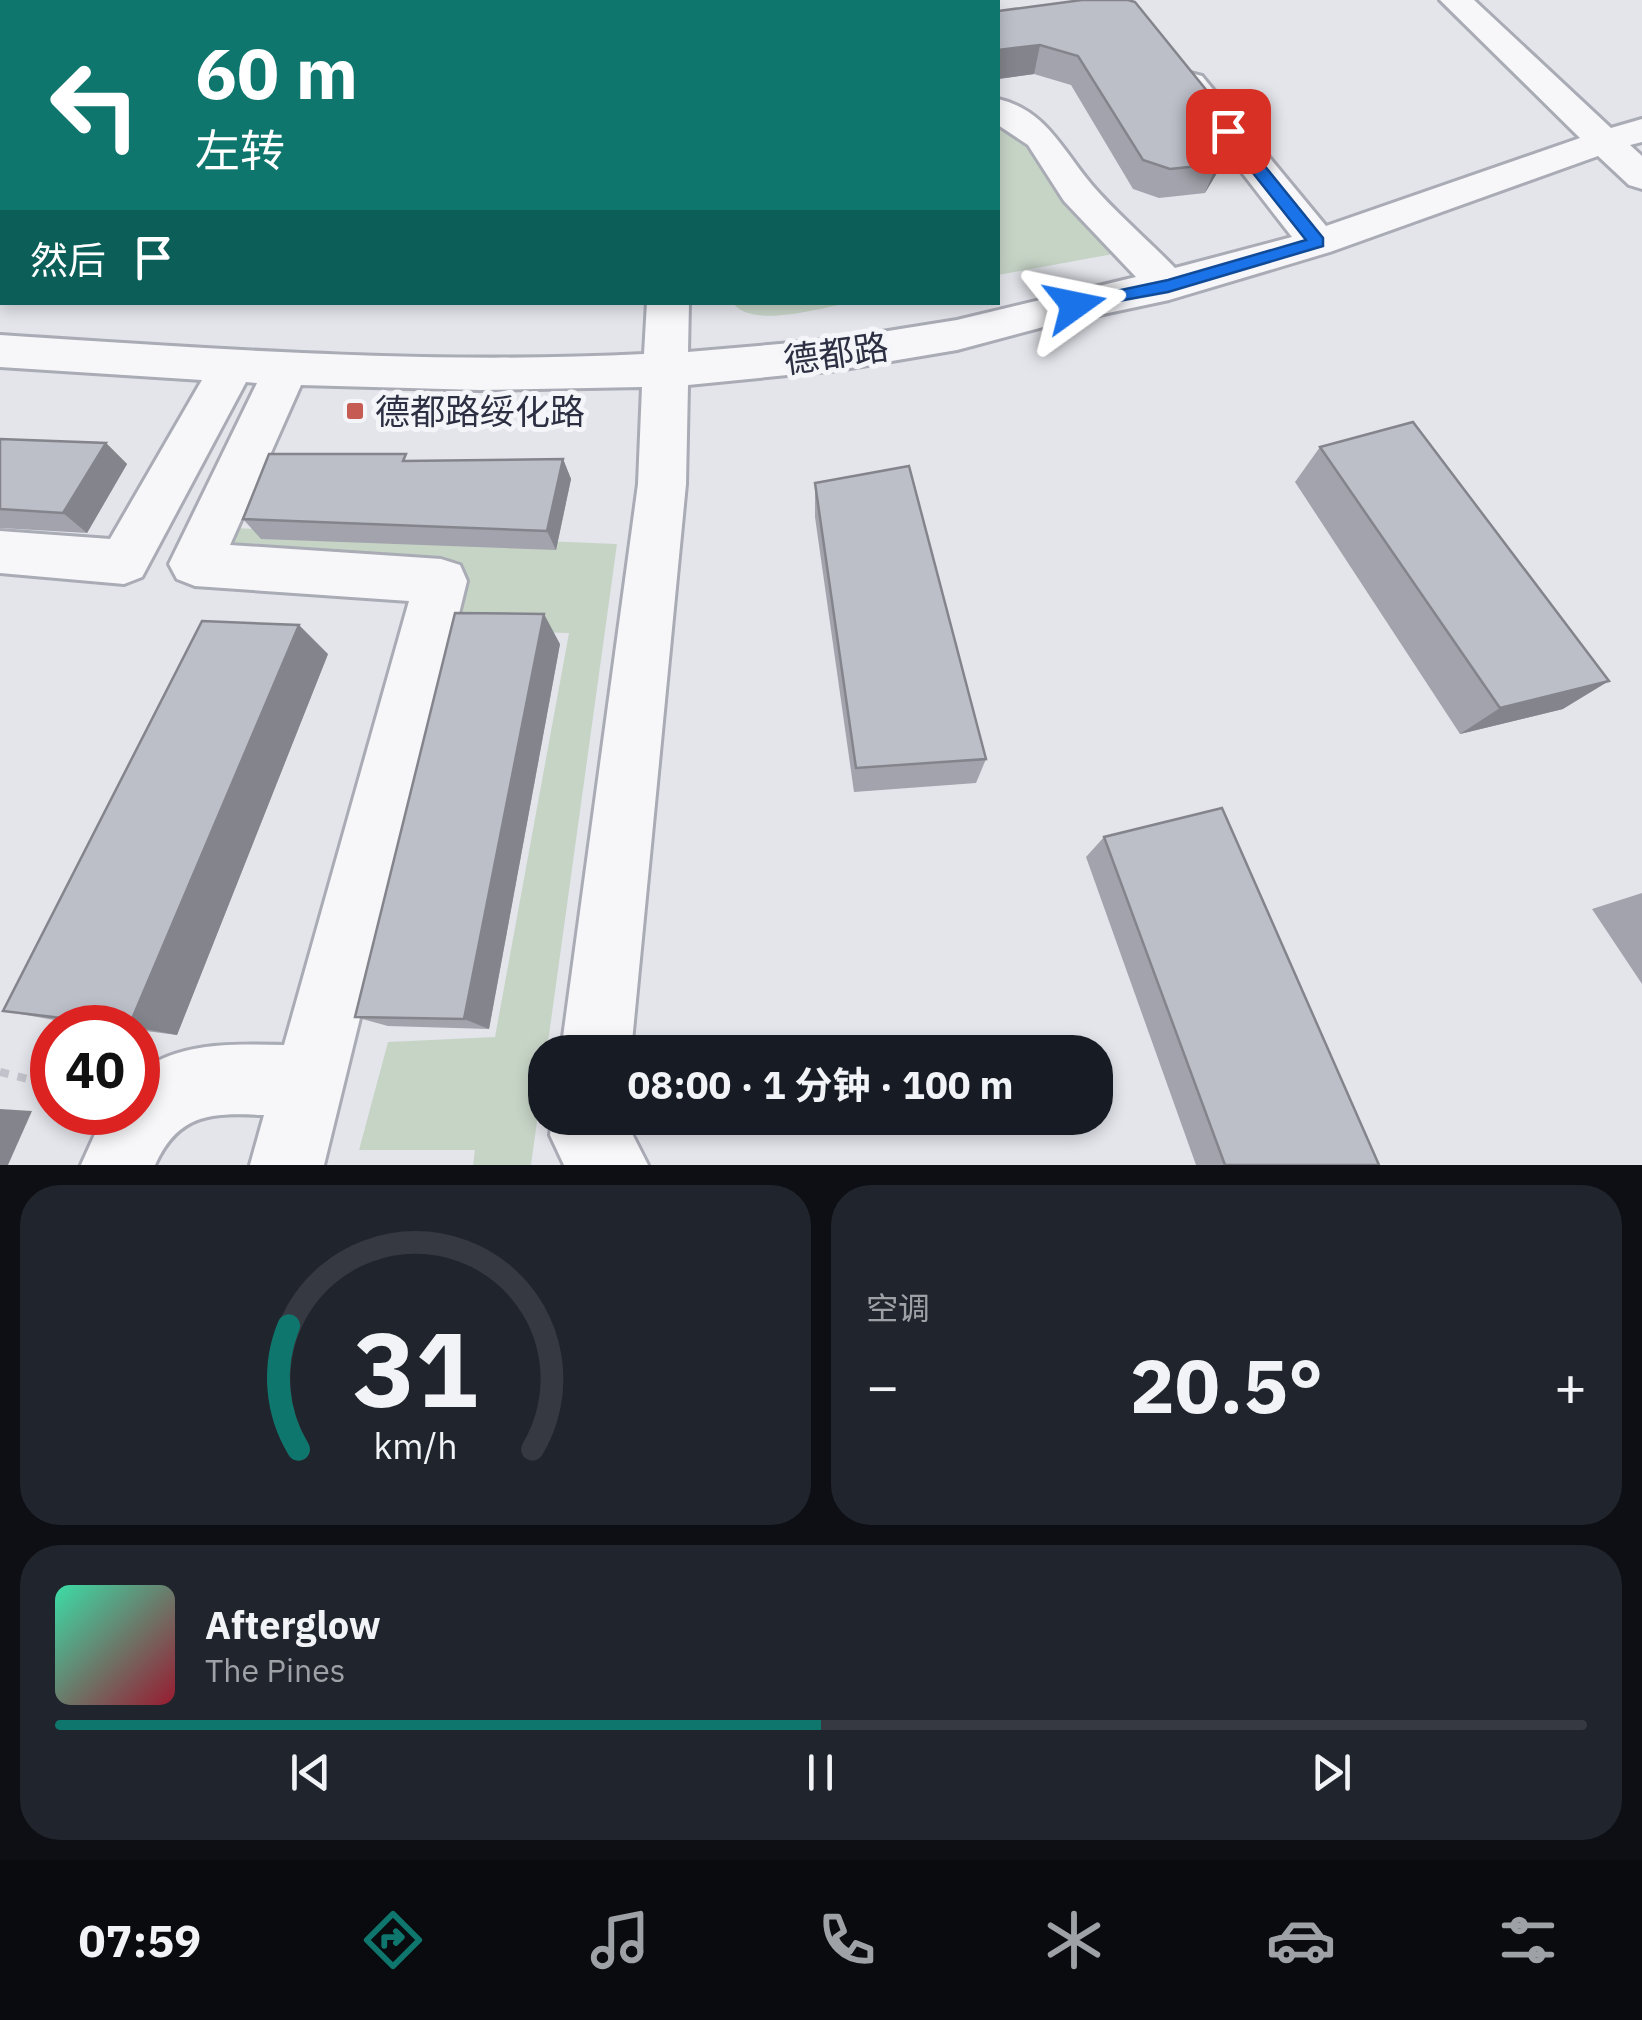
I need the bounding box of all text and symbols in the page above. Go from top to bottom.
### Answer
text: 60 m [195,27,358,118]
icon: left [30,40,160,170]
pin [1186,89,1271,174]
icon: arrive [1201,104,1256,159]
text: 左转 [195,121,285,179]
icon: arrive [126,230,181,285]
text: 然后 [30,235,106,284]
position arrow [1023,253,1127,357]
street label: 德都路 [781,323,891,383]
place label: 德都路绥化路 [375,388,585,434]
marker: 德都路绥化路 [344,400,366,422]
speed limit sign: 40 [30,1005,160,1135]
text: 08:00 · 1 分钟 · 100 m [628,1060,1013,1109]
text: 空调 [866,1287,930,1329]
text: 31 [353,1300,478,1436]
text: 20.5° [1130,1336,1323,1434]
text: − [866,1350,899,1421]
text: + [1554,1350,1587,1421]
text: km/h [373,1422,458,1469]
text: Afterglow [205,1600,381,1649]
text: The Pines [205,1649,345,1691]
icon: previous [283,1745,338,1800]
icon: pause [793,1745,848,1800]
icon: next [1304,1745,1359,1800]
icon: directions [358,1905,428,1975]
icon: music [585,1905,655,1975]
icon: phone [812,1905,882,1975]
icon: climate [1039,1905,1109,1975]
icon: car [1266,1905,1336,1975]
icon: filters [1493,1905,1563,1975]
text: 07:59 [79,1911,201,1969]

